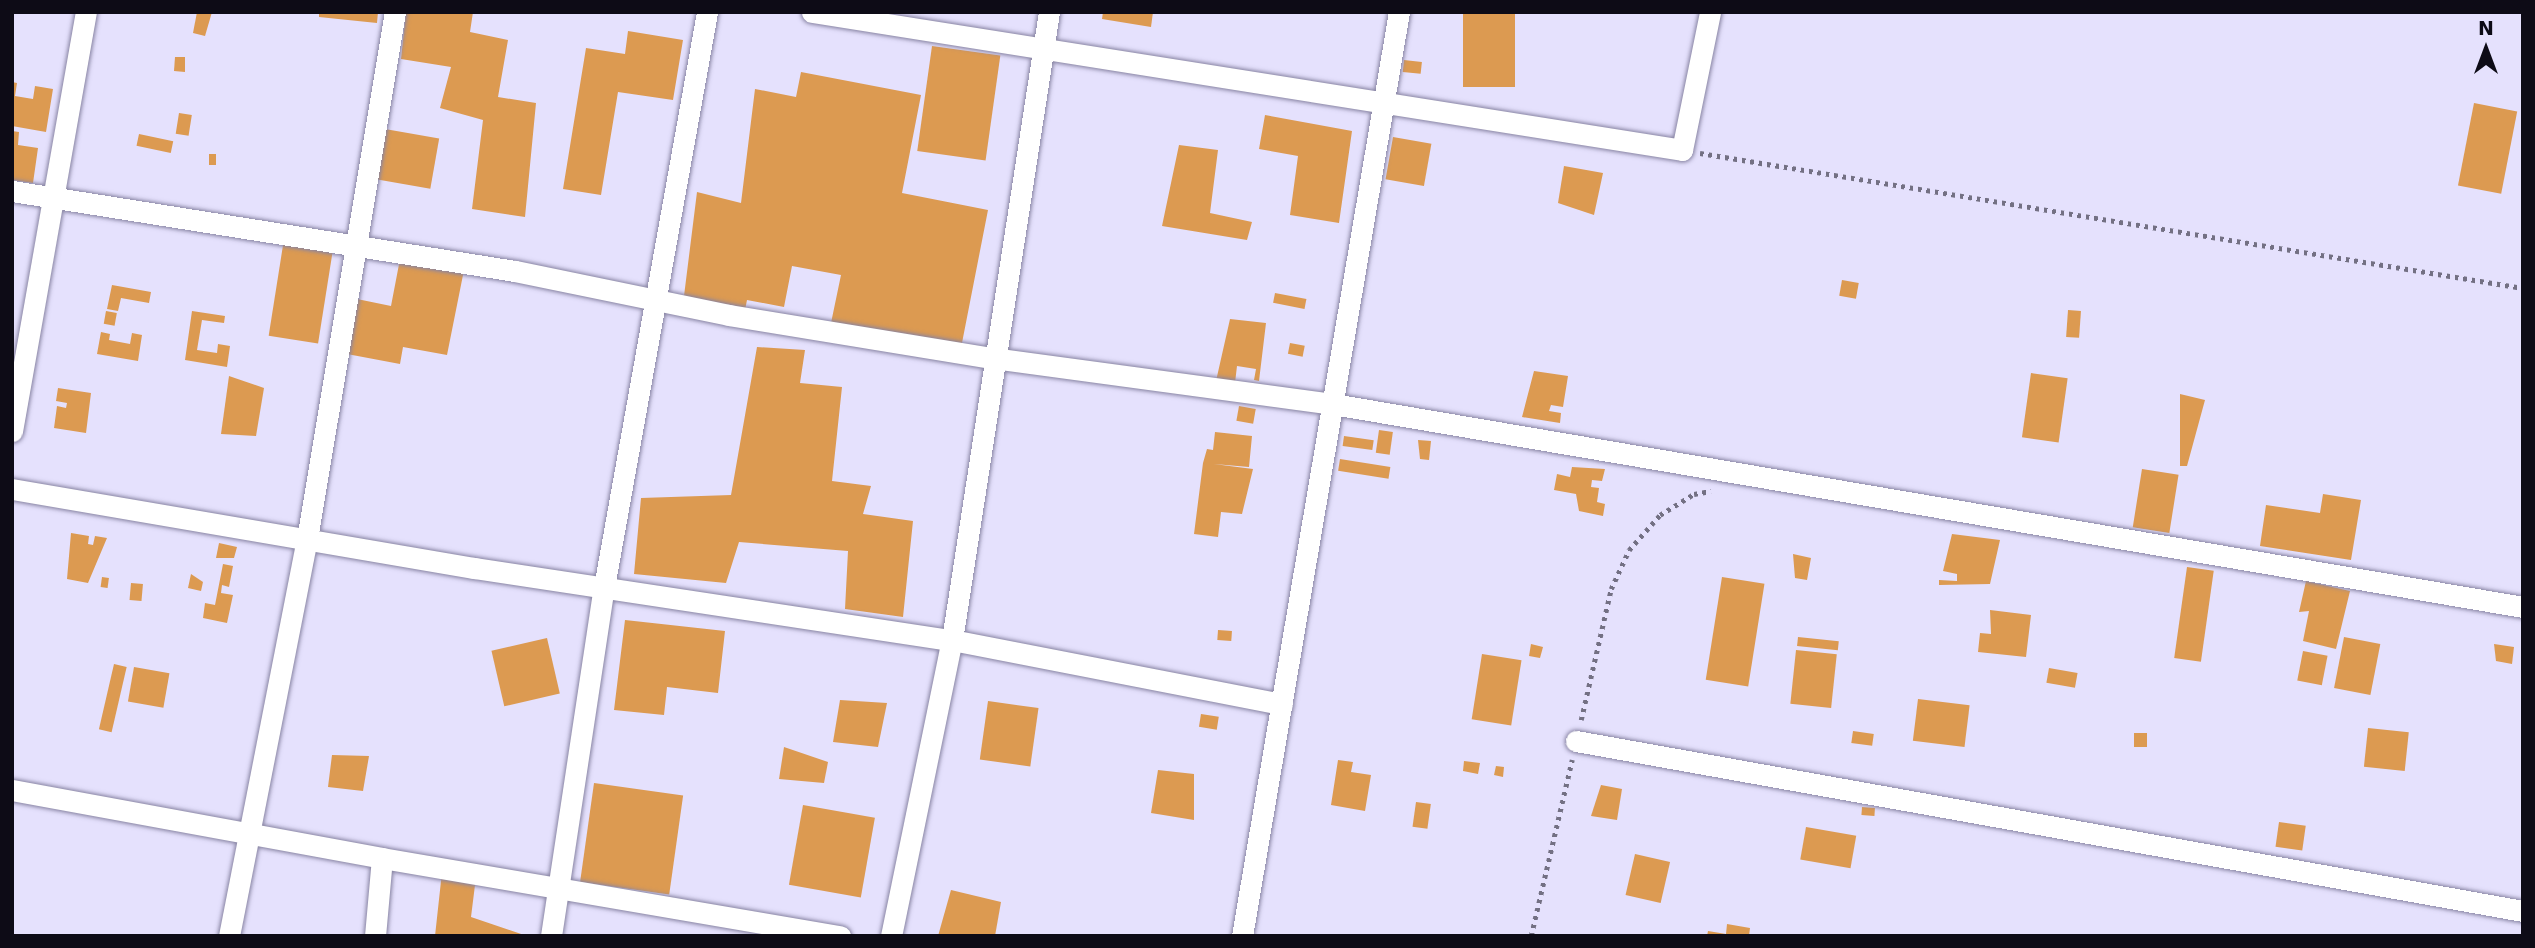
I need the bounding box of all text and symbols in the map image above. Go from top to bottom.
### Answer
north arrow [2451,14,2521,84]
text: N [2478,17,2494,39]

